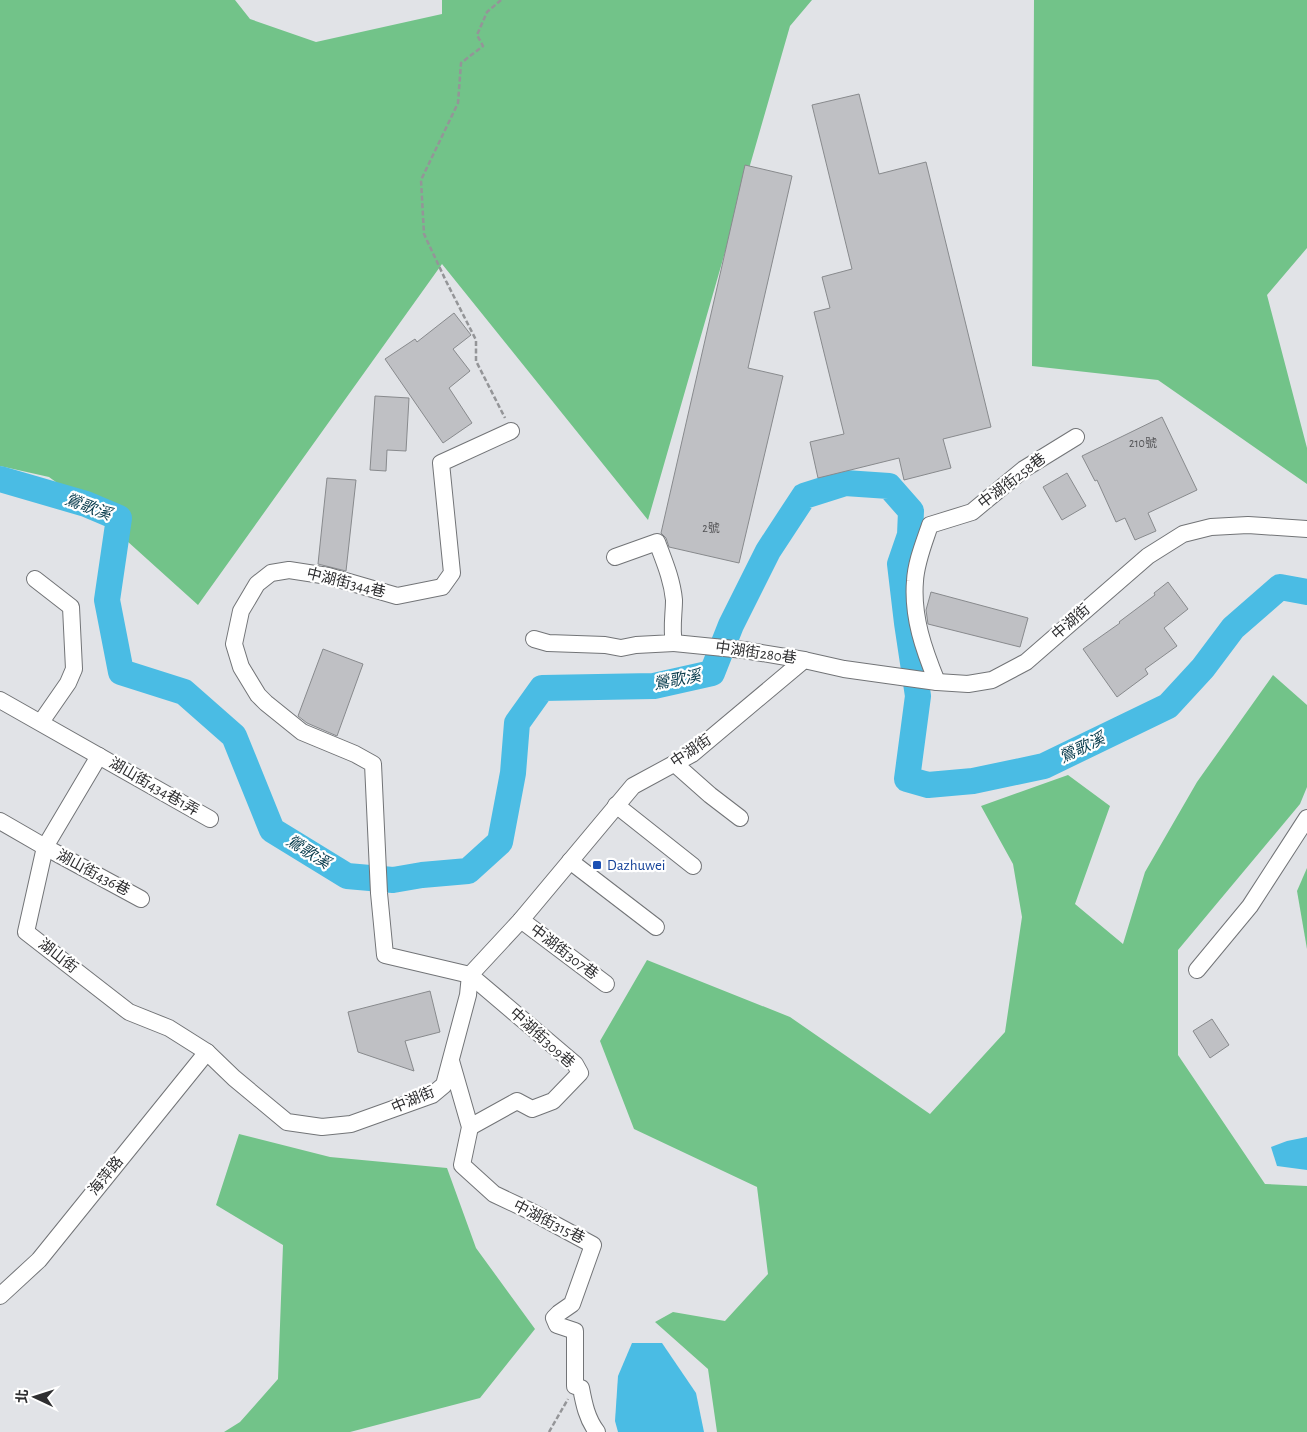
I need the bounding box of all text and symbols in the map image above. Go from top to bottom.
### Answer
house number: 210號 [1129,437,1157,449]
street label: 中湖街258巷 [975,450,1049,511]
water label: 鶯歌溪 [63,490,116,523]
house number: 2號 [702,522,720,534]
street label: 中湖街344巷 [305,565,387,600]
street label: 中湖街 [1048,601,1093,642]
street label: 中湖街280巷 [714,639,798,666]
water label: 鶯歌溪 [652,666,704,692]
water label: 鶯歌溪 [1056,729,1109,766]
street label: 中湖街 [668,731,714,770]
street label: 湖山街434巷1弄 [107,754,202,819]
water label: 鶯歌溪 [283,832,335,873]
street label: 湖山街436巷 [54,847,133,899]
place label: Dazhuwei [607,858,666,873]
marker: Dazhuwei [591,859,603,871]
street label: 中湖街307巷 [527,921,601,982]
street label: 湖山街 [36,935,81,976]
street label: 中湖街309巷 [507,1005,578,1071]
street label: 中湖街 [389,1083,437,1116]
street label: 海萍路 [85,1153,126,1198]
street label: 中湖街315巷 [511,1197,587,1246]
north arrow [10,1372,60,1422]
text: 北 [15,1389,31,1404]

